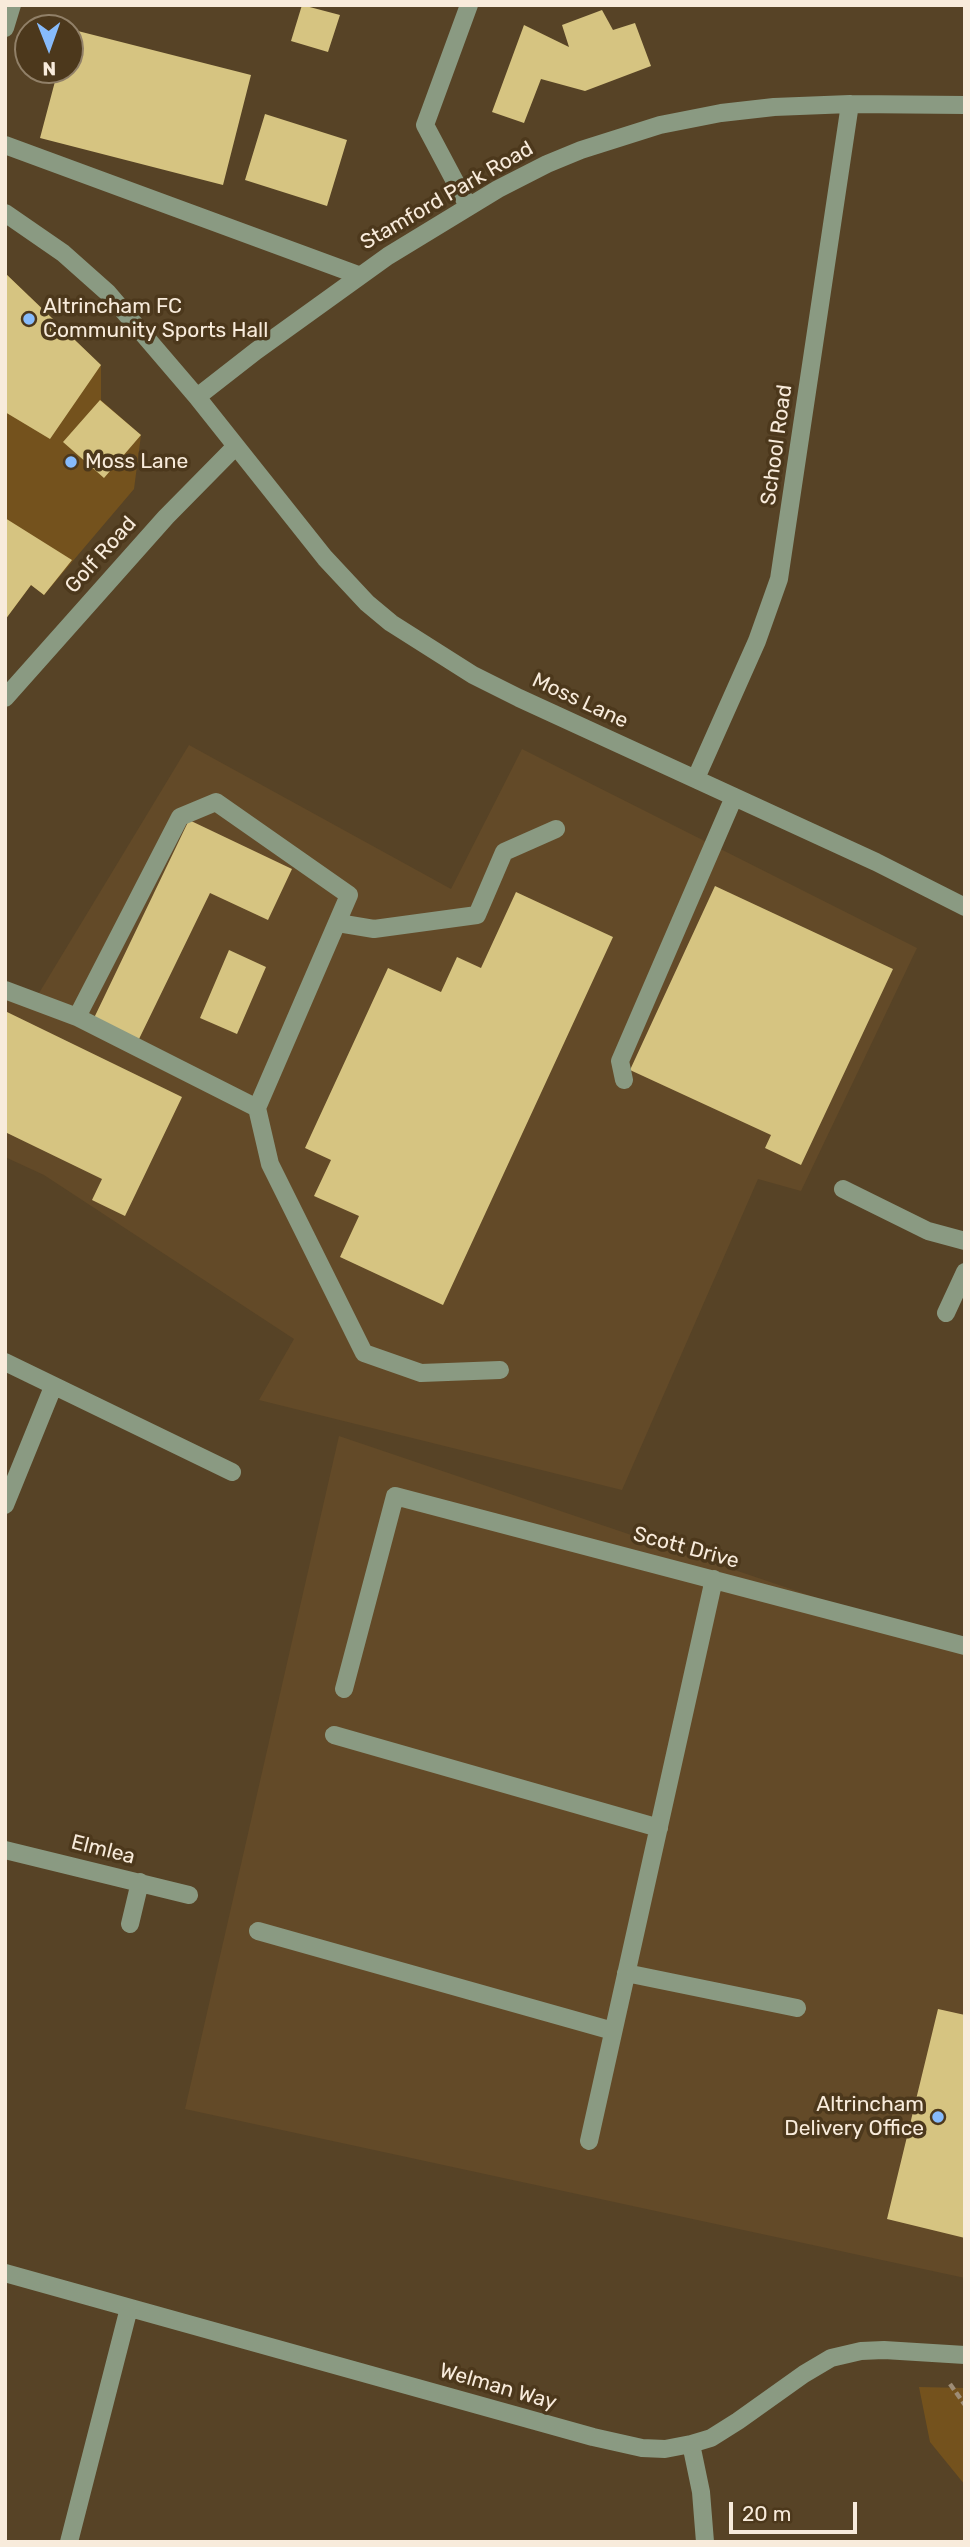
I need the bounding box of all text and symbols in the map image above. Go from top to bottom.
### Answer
north arrow [14,14,84,84]
text: N [42,57,56,80]
street label: Stamford Park Road [356,136,538,256]
place label: Altrincham FC Community Sports Hall [43,294,268,344]
marker: Altrincham FC Community Sports Hall [21,311,37,327]
street label: School Road [756,383,798,507]
place label: Moss Lane [85,449,188,475]
marker: Moss Lane [63,454,79,470]
street label: Golf Road [60,511,142,599]
street label: Moss Lane [528,668,632,734]
street label: Scott Drive [630,1522,742,1574]
street label: Elmlea [68,1830,138,1870]
place label: Altrincham Delivery Office [784,2092,924,2142]
marker: Altrincham Delivery Office [930,2109,946,2125]
street label: Welman Way [437,2358,559,2416]
scale bar [732,2488,860,2532]
text: 20 m [742,2501,791,2526]

